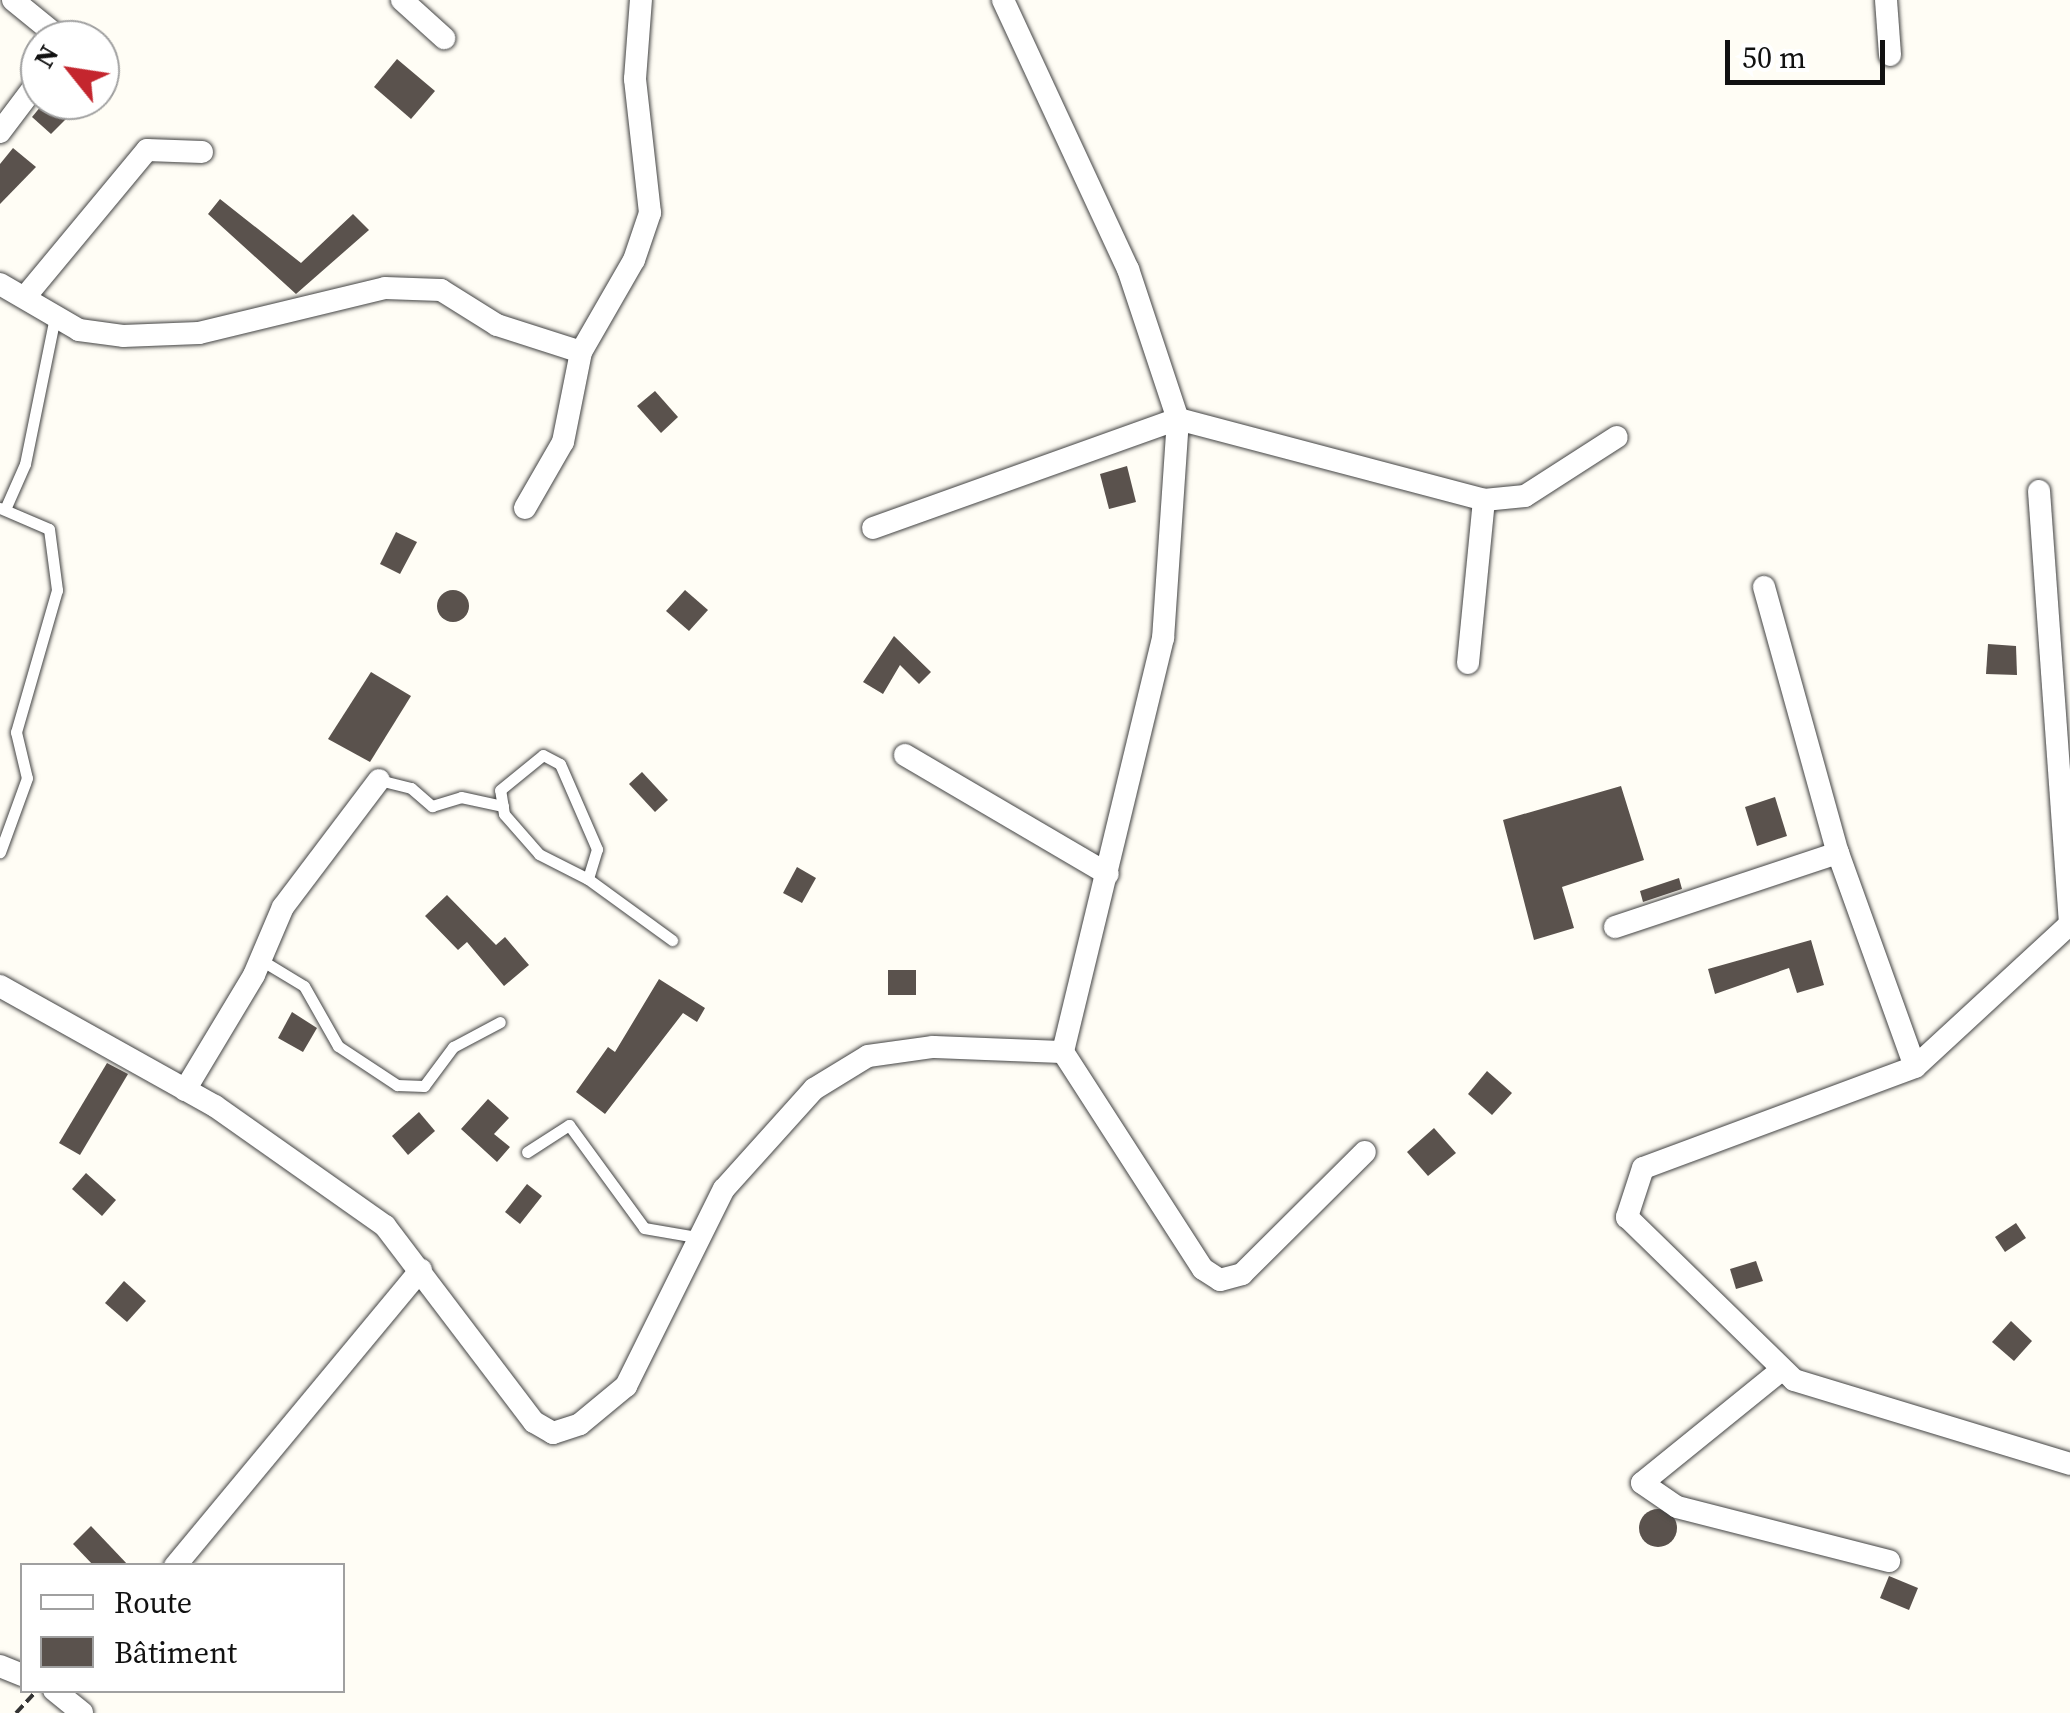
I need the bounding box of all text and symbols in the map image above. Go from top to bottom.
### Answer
north arrow [20,20,120,120]
scale bar [1730,20,1890,82]
text: 50 m [1742,37,1806,78]
text: N [24,38,67,74]
legend [20,1563,345,1693]
text: Route [114,1582,192,1623]
text: Bâtiment [114,1632,237,1673]

